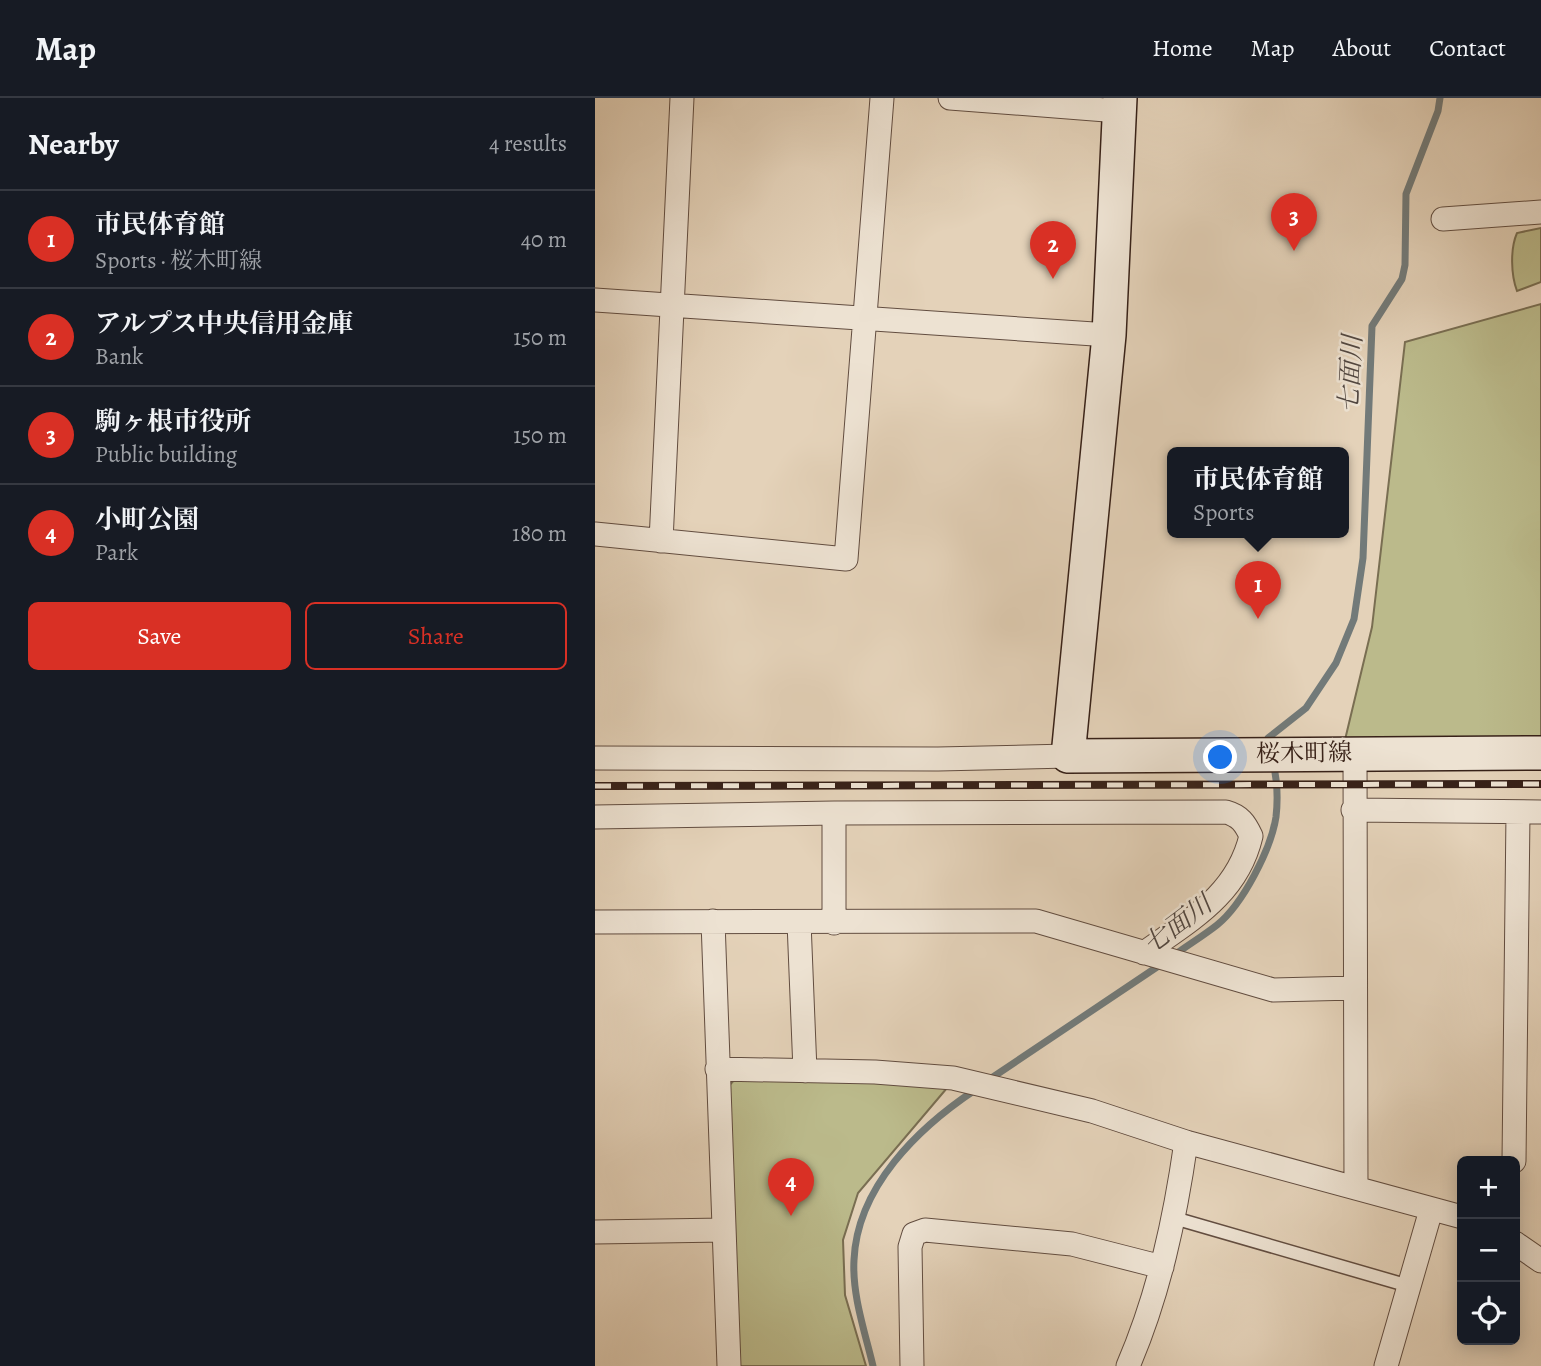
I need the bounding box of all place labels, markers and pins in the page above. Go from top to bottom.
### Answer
pin: 3 [1271,193,1317,251]
pin: 2 [1030,221,1076,279]
pin: 1 [1235,561,1281,619]
pin: 4 [768,1158,814,1216]

